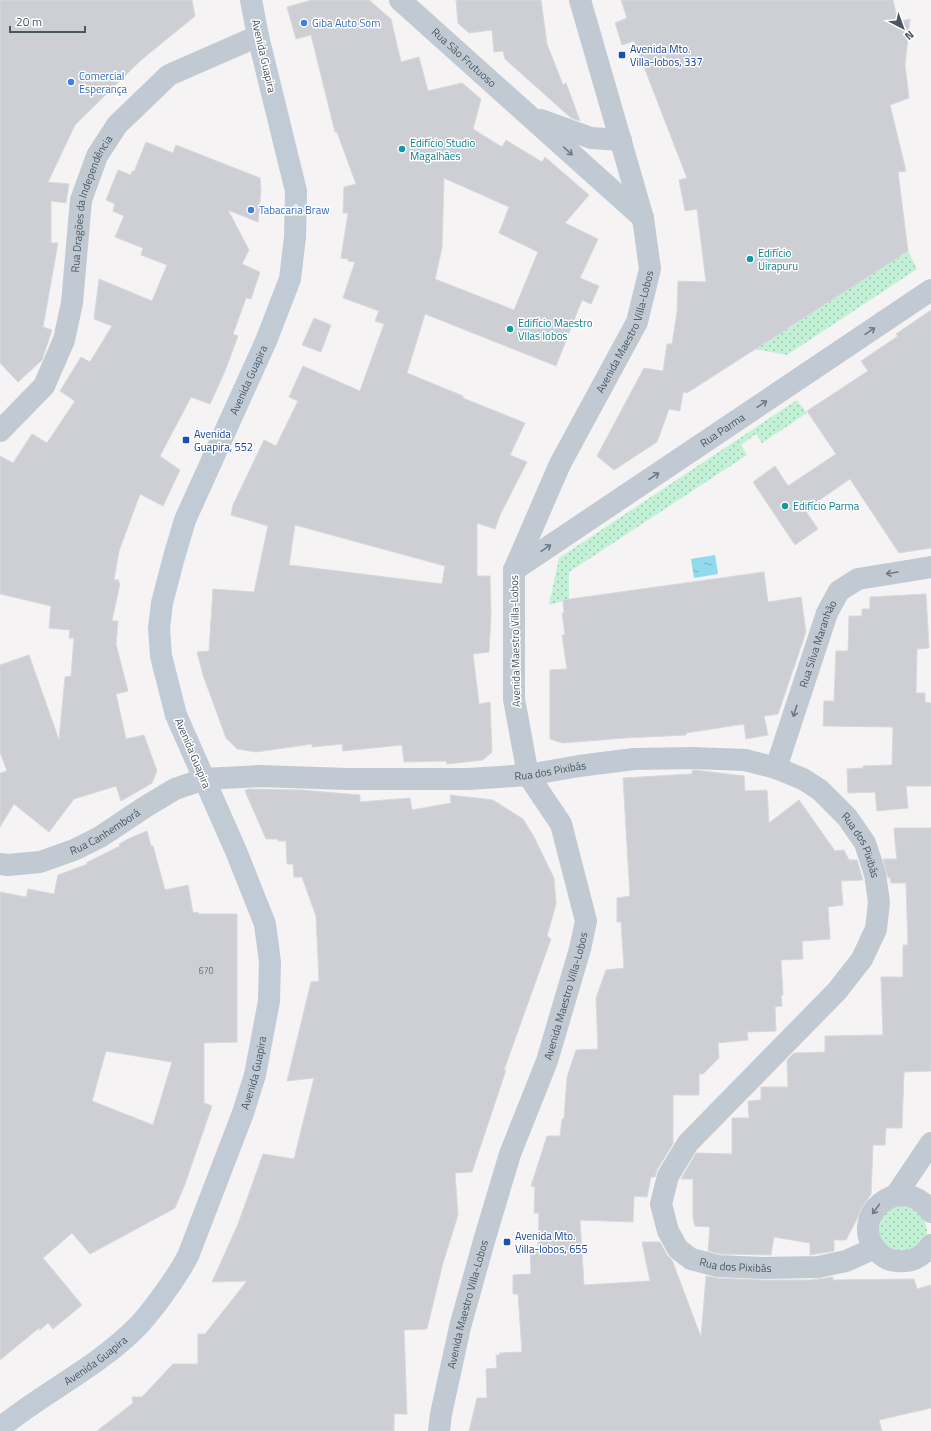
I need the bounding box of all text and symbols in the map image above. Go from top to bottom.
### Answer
scale bar [10,8,85,34]
north arrow [883,8,923,48]
text: 20 m [16,12,42,31]
place label: Giba Auto Som [312,15,380,31]
street label: Avenida Guapira [248,18,280,95]
marker: Giba Auto Som [299,18,309,28]
street label: Rua São Frutuoso [428,24,500,91]
text: N [901,27,918,44]
place label: Avenida Mto. Villa-lobos, 337 [630,41,703,70]
marker: Avenida Mto. Villa-lobos, 337 [617,50,627,60]
place label: Comercial Esperança [79,68,128,97]
marker: Comercial Esperança [66,77,76,87]
street label: Rua Dragões da Independência [67,132,117,273]
place label: Edifício Studio Magalhães [410,135,475,164]
marker: Edifício Studio Magalhães [397,144,407,154]
one-way arrow [563,146,573,156]
place label: Tabacaria Braw [259,202,330,218]
marker: Tabacaria Braw [246,205,256,215]
place label: Edifício Uirapuru [758,245,798,274]
marker: Edifício Uirapuru [745,254,755,264]
street label: Avenida Maestro Villa-Lobos [592,269,657,396]
place label: Edifício Maestro Vllas lobos [518,315,593,344]
marker: Edifício Maestro Vllas lobos [505,324,515,334]
one-way arrow [864,327,875,335]
street label: Avenida Guapira [226,342,271,417]
one-way arrow [756,400,767,408]
street label: Rua Parma [697,409,748,451]
place label: Avenida Guapira, 552 [194,426,253,455]
marker: Avenida Guapira, 552 [181,435,191,445]
one-way arrow [648,472,659,480]
place label: Edifício Parma [793,498,860,514]
marker: Edifício Parma [780,501,790,511]
one-way arrow [540,544,551,552]
one-way arrow [886,569,899,577]
street label: Avenida Maestro Villa-Lobos [506,575,524,707]
street label: Rua Silva Maranhão [795,597,841,690]
one-way arrow [790,705,798,717]
street label: Avenida Guapira [171,715,215,791]
street label: Rua dos Pixibás [514,757,587,784]
street label: Rua Canhemborá [68,804,143,859]
street label: Rua dos Pixibás [838,808,883,879]
street label: Avenida Maestro Villa-Lobos [540,931,591,1062]
house number: 670 [198,964,214,977]
street label: Avenida Guapira [237,1034,270,1111]
one-way arrow [871,1204,880,1215]
place label: Avenida Mto. Villa-lobos, 655 [515,1228,588,1257]
marker: Avenida Mto. Villa-lobos, 655 [502,1237,512,1247]
street label: Avenida Maestro Villa-Lobos [443,1238,492,1370]
street label: Rua dos Pixibás [698,1254,772,1276]
street label: Avenida Guapira [61,1332,131,1389]

